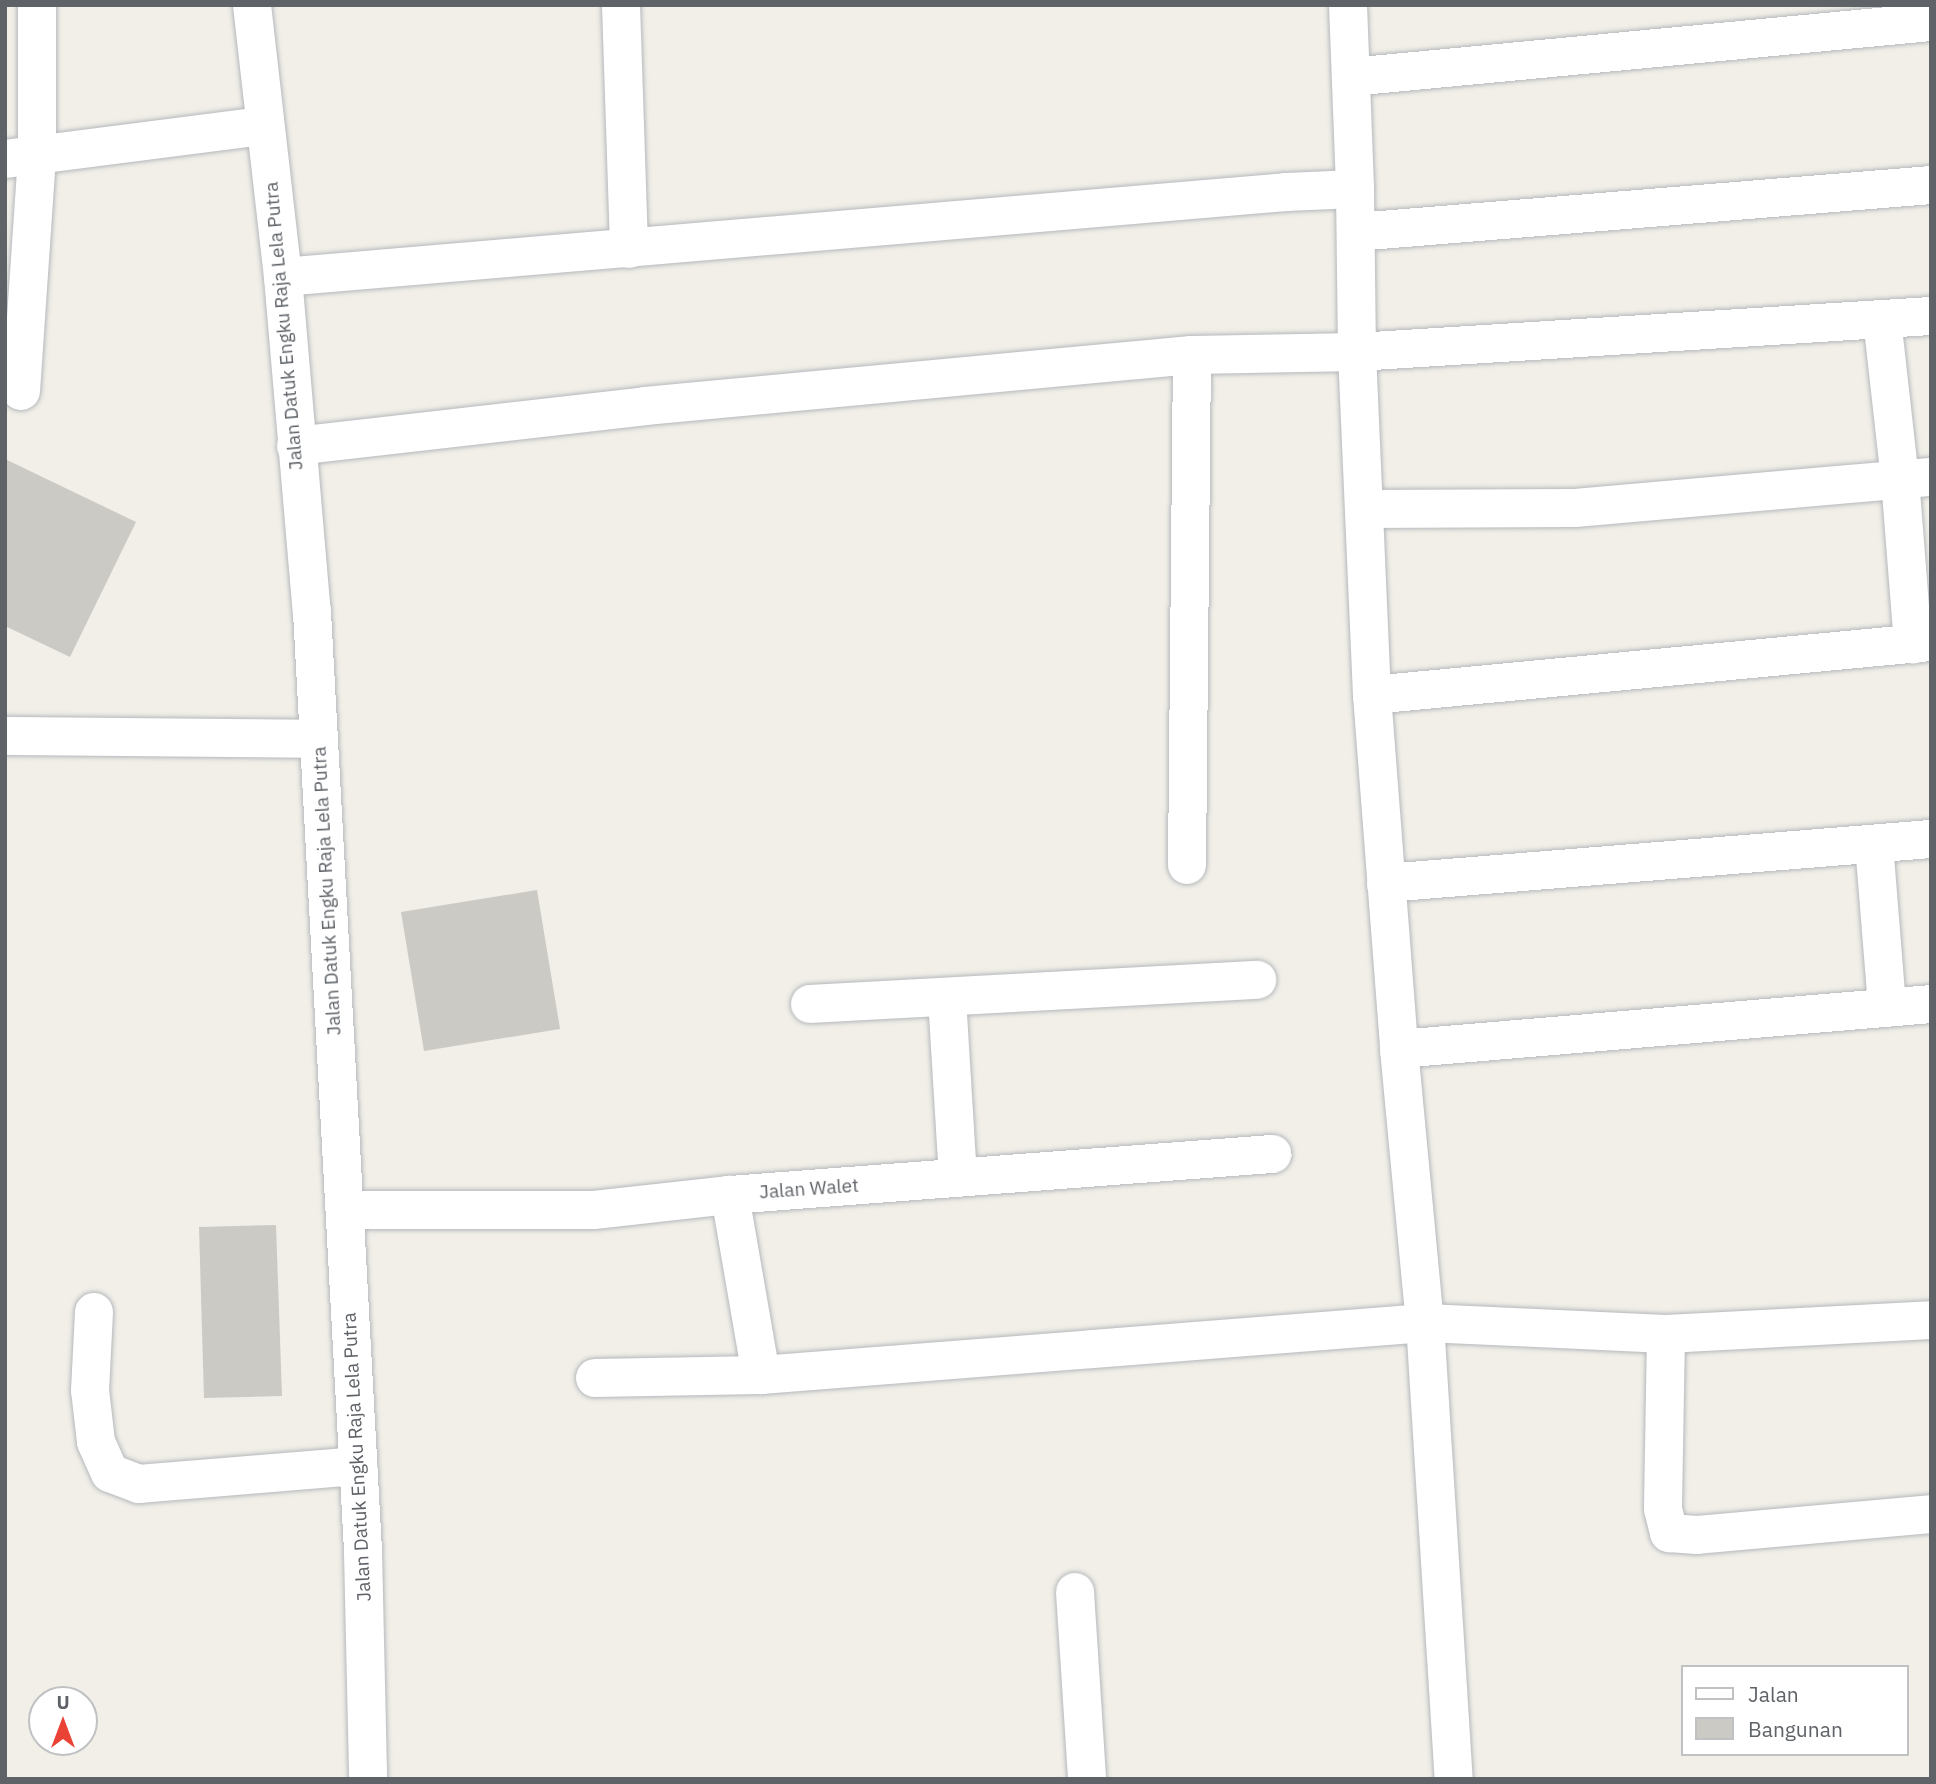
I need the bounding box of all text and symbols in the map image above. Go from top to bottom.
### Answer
street label: Jalan Datuk Engku Raja Lela Putra [260,181,308,471]
street label: Jalan Datuk Engku Raja Lela Putra [308,746,346,1036]
street label: Jalan Walet [759,1174,859,1204]
street label: Jalan Datuk Engku Raja Lela Putra [338,1312,376,1602]
legend [1680,1665,1908,1756]
text: Jalan [1748,1680,1799,1708]
north arrow [28,1686,98,1756]
text: U [56,1690,70,1714]
text: Bangunan [1748,1715,1843,1743]

